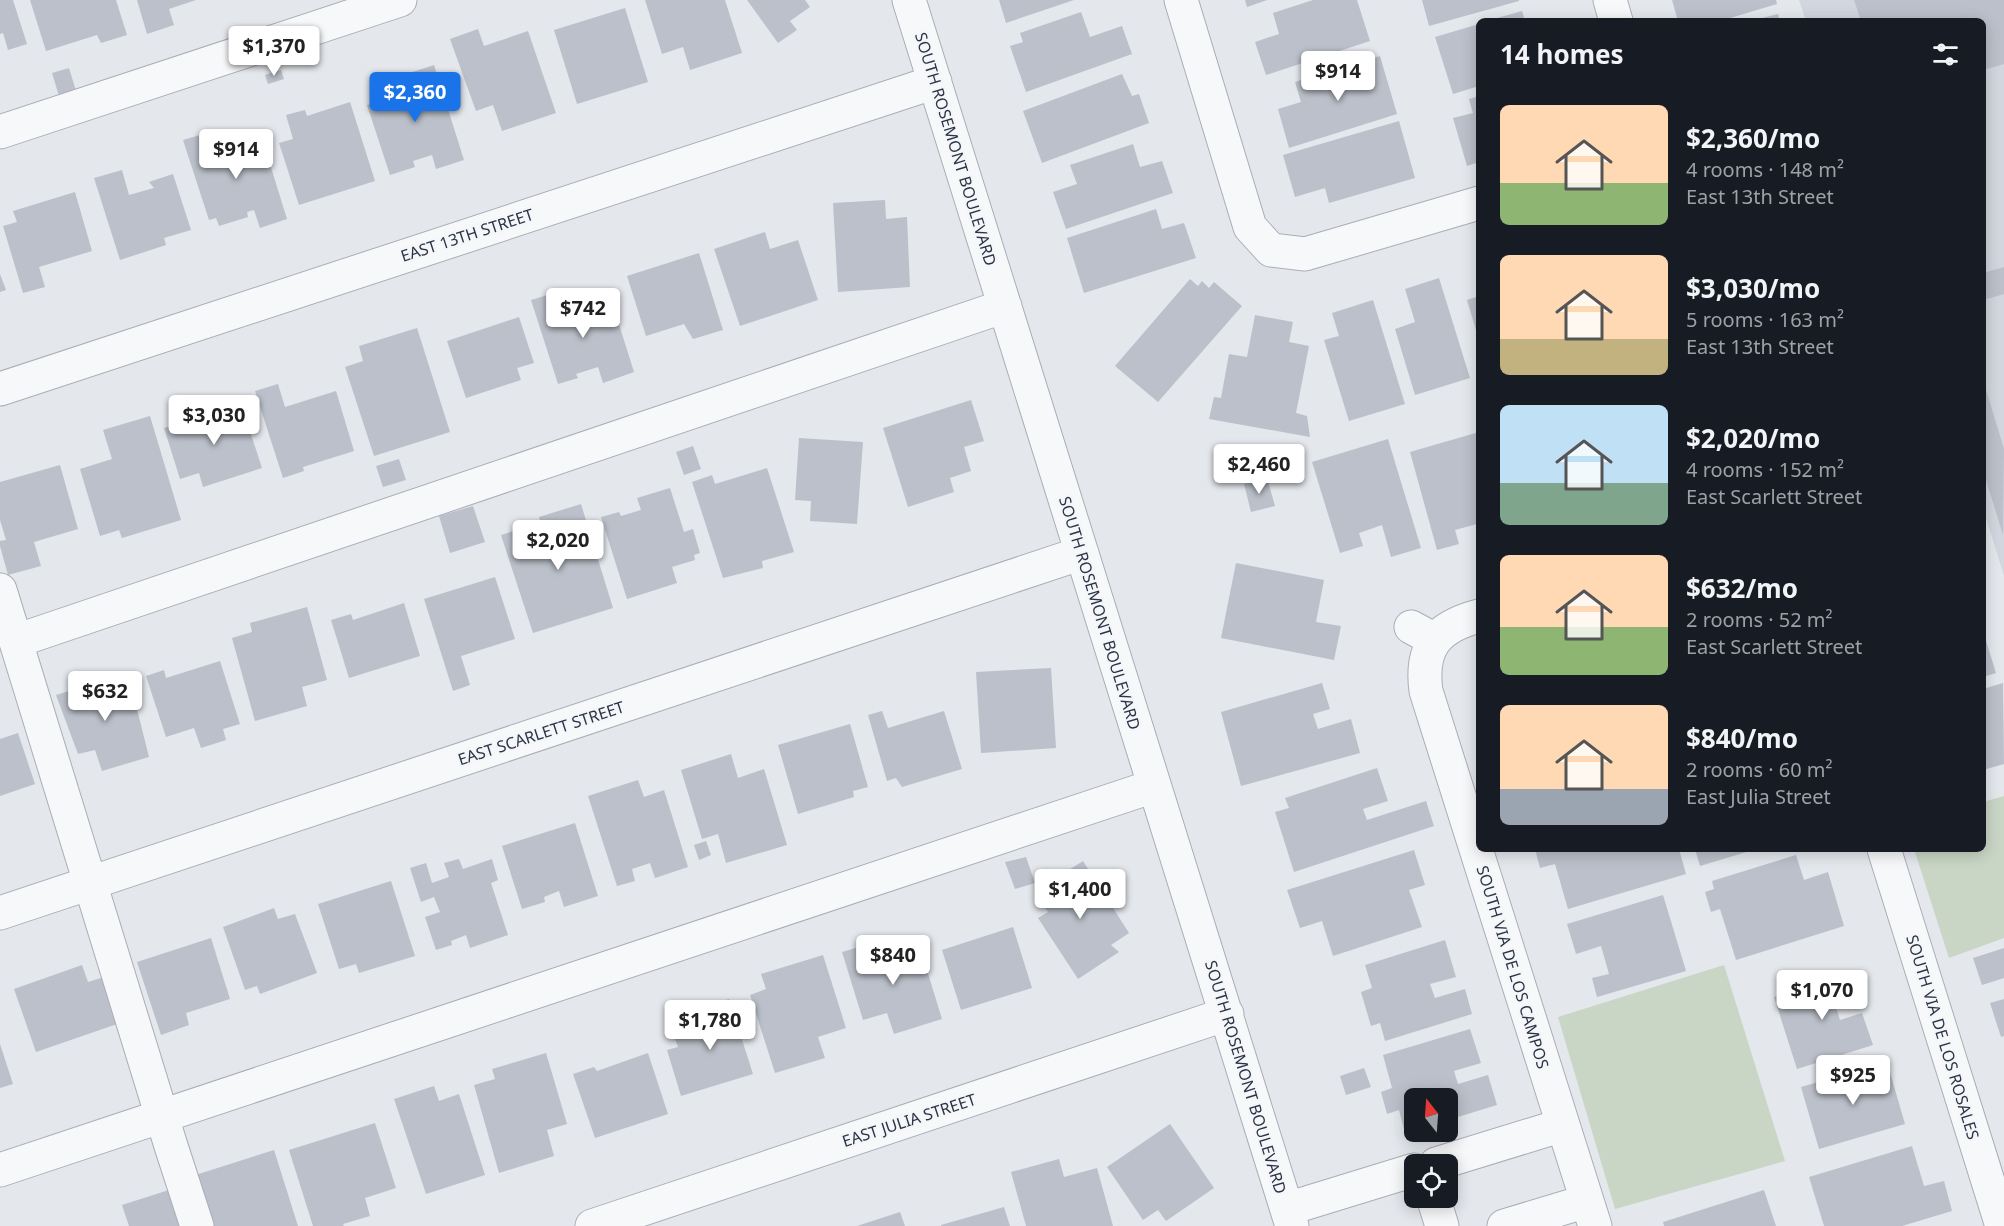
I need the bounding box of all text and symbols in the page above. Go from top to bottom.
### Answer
pin: $1,370 [225,26,323,77]
street label: SOUTH ROSEMONT BOULEVARD [910,30,1002,268]
text: $1,370 [243,32,305,59]
text: 14 homes [1500,36,1624,72]
icon: filters [1929,38,1962,71]
pin: $914 [1302,51,1374,102]
text: $914 [1315,57,1361,84]
pin: $2,360 [366,72,464,123]
text: $2,360 [384,78,446,105]
text: $2,360/mo [1686,120,1820,156]
pin: $914 [200,129,272,180]
icon: home [1548,129,1620,201]
text: $914 [213,135,259,162]
text: 4 rooms · 148 m² [1686,156,1844,183]
text: East 13th Street [1686,183,1834,210]
street label: EAST 13TH STREET [398,203,536,267]
text: $3,030/mo [1686,270,1820,306]
icon: home [1548,279,1620,351]
pin: $742 [547,288,619,339]
text: $742 [560,294,606,321]
text: 5 rooms · 163 m² [1686,306,1844,333]
text: East 13th Street [1686,333,1834,360]
pin: $3,030 [165,395,263,446]
text: $3,030 [183,401,245,428]
text: $2,020/mo [1686,420,1820,456]
icon: home [1548,429,1620,501]
pin: $2,460 [1210,444,1308,495]
text: $2,460 [1228,450,1290,477]
text: 4 rooms · 152 m² [1686,456,1844,483]
text: East Scarlett Street [1686,483,1862,510]
street label: SOUTH ROSEMONT BOULEVARD [1054,494,1146,732]
pin: $2,020 [509,520,607,571]
text: $2,020 [527,526,589,553]
text: $632/mo [1686,570,1798,606]
icon: home [1548,579,1620,651]
text: 2 rooms · 52 m² [1686,606,1833,633]
text: East Scarlett Street [1686,633,1862,660]
pin: $632 [69,671,141,722]
text: $632 [82,677,128,704]
street label: EAST SCARLETT STREET [455,696,627,770]
text: $840/mo [1686,720,1798,756]
icon: home [1548,729,1620,801]
text: 2 rooms · 60 m² [1686,756,1833,783]
text: East Julia Street [1686,783,1831,810]
street label: SOUTH VIA DE LOS CAMPOS [1472,863,1554,1071]
pin: $1,400 [1031,869,1129,920]
text: $1,400 [1049,875,1111,902]
street label: SOUTH VIA DE LOS ROSALES [1901,932,1985,1142]
pin: $840 [857,935,929,986]
text: $840 [870,941,916,968]
street label: SOUTH ROSEMONT BOULEVARD [1200,958,1292,1196]
pin: $1,070 [1773,970,1871,1021]
text: $1,070 [1791,976,1853,1003]
pin: $1,780 [661,1000,759,1051]
text: $1,780 [679,1006,741,1033]
pin: $925 [1817,1055,1889,1106]
text: $925 [1830,1061,1876,1088]
street label: EAST JULIA STREET [839,1088,979,1152]
north arrow [1404,1088,1458,1142]
map controls [1404,1088,1458,1208]
button: locate [1404,1154,1458,1208]

